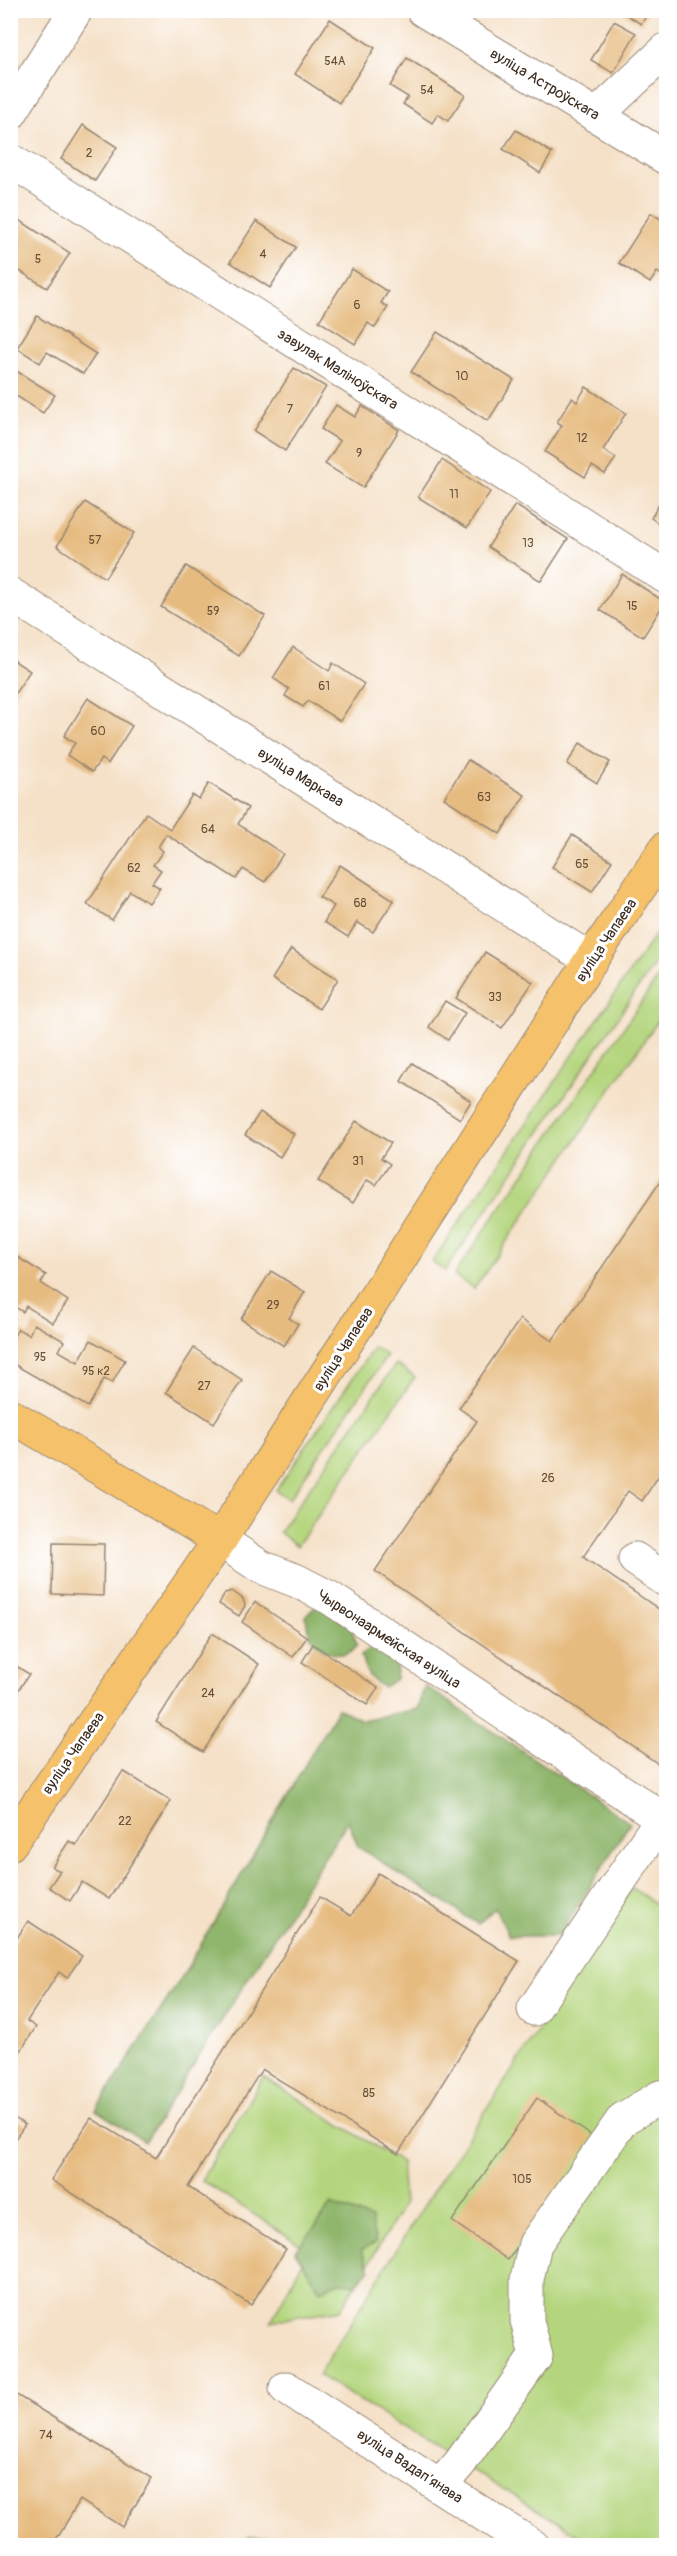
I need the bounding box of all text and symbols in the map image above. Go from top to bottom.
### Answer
street label: вуліца Астроўскага [486,44,603,125]
house number: 54А [324,54,346,69]
house number: 54 [420,83,434,98]
house number: 2 [86,146,93,161]
house number: 4 [260,247,267,262]
house number: 5 [35,252,41,267]
house number: 6 [354,298,361,313]
street label: завулак Маліноўскага [274,325,402,414]
house number: 10 [456,369,468,384]
house number: 7 [287,402,294,417]
house number: 12 [576,431,588,446]
house number: 9 [356,446,362,461]
house number: 11 [449,487,459,502]
house number: 57 [89,533,102,548]
house number: 13 [522,536,534,551]
house number: 15 [626,599,638,614]
house number: 59 [207,604,219,619]
house number: 61 [318,679,330,694]
house number: 60 [90,724,106,739]
street label: вуліца Маркава [254,743,347,811]
house number: 63 [477,790,491,805]
house number: 64 [201,822,215,837]
house number: 65 [575,857,589,872]
house number: 62 [127,861,141,876]
street label: вуліца Чапаева [572,895,641,986]
house number: 68 [353,896,367,911]
house number: 33 [488,990,502,1005]
house number: 31 [352,1154,364,1169]
house number: 29 [267,1298,279,1313]
street label: вуліца Чапаева [309,1304,378,1395]
house number: 95 [34,1350,46,1365]
house number: 95 к2 [82,1364,110,1379]
house number: 27 [197,1379,211,1394]
house number: 26 [541,1471,555,1486]
street label: Чырвонаармейская вуліца [313,1586,464,1693]
house number: 24 [201,1686,215,1701]
street label: вуліца Чапаева [38,1708,109,1798]
house number: 22 [118,1814,132,1829]
house number: 85 [363,2086,375,2101]
house number: 105 [512,2172,532,2187]
street label: вуліца Вадапʼянава [353,2425,466,2508]
house number: 74 [39,2428,53,2443]

